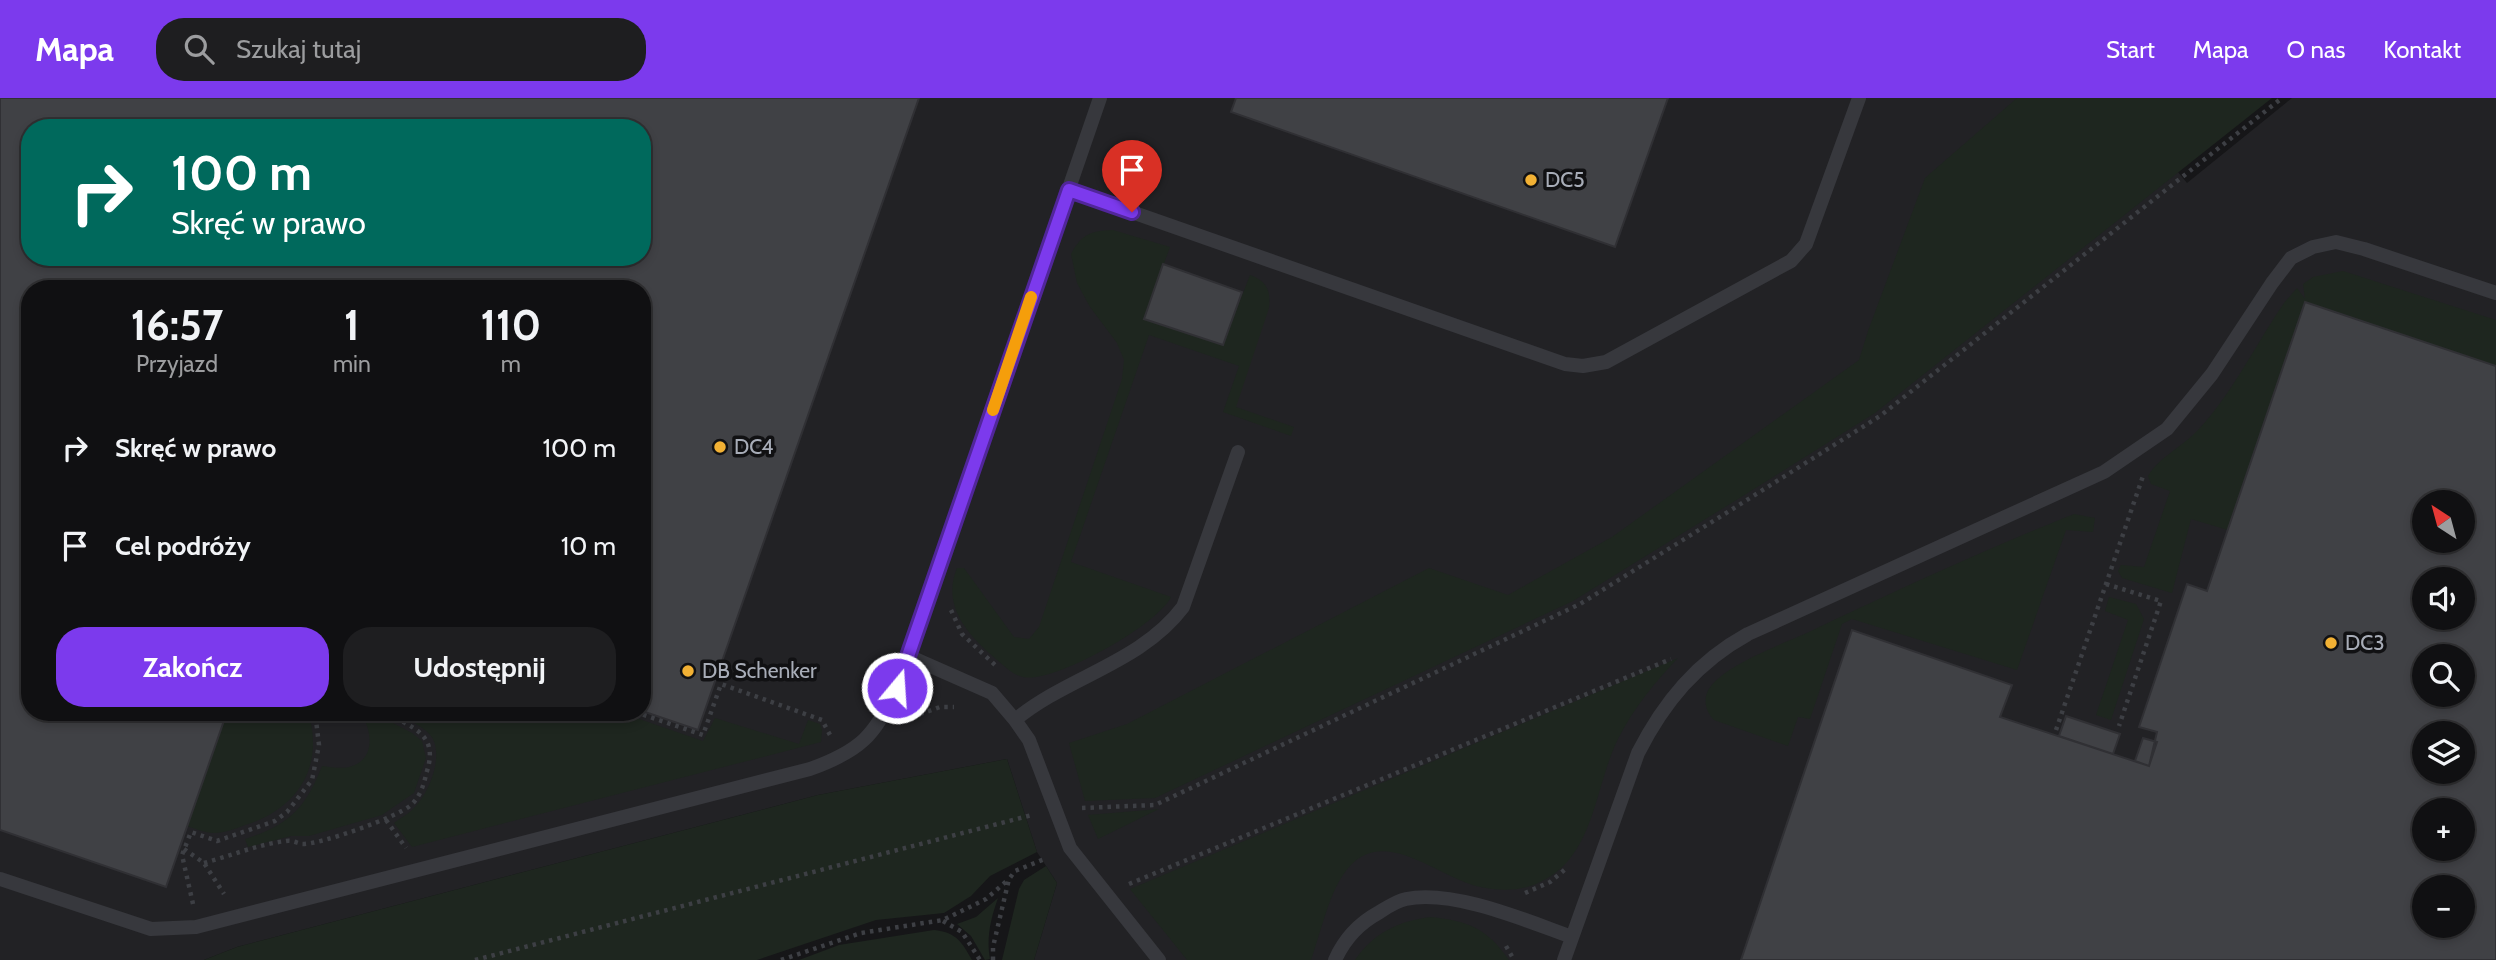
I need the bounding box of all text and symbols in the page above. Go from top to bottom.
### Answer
search box [156,18,646,81]
text: Mapa [35,29,114,69]
icon: search [180,30,218,68]
text: Szukaj tutaj [236,33,361,65]
text: Start [2106,35,2155,64]
text: Mapa [2193,35,2249,64]
text: O nas [2287,35,2345,64]
text: Kontakt [2383,35,2461,64]
pin [1102,140,1162,212]
text: 100 m [171,143,312,202]
icon: right [56,147,147,238]
icon: arrive [1113,151,1151,189]
place label: DC5 [1545,167,1585,192]
marker: DC5 [1523,172,1539,188]
text: Skręć w prawo [171,203,366,242]
text: 16:57 [131,299,223,351]
text: 1 [344,299,360,351]
text: 110 [481,299,541,351]
text: Przyjazd [136,350,218,378]
text: min [333,350,371,378]
text: m [501,350,521,378]
icon: right [56,429,94,467]
text: Skręć w prawo [115,432,276,464]
text: 100 m [543,432,616,464]
place label: DC4 [734,434,773,459]
marker: DC4 [712,439,728,455]
north arrow [2412,490,2474,553]
map controls [2412,490,2475,938]
icon: arrive [56,527,94,565]
text: Cel podróży [115,530,251,562]
text: 10 m [561,530,616,562]
button: sound [2412,567,2475,630]
button: Zakończ [56,627,329,707]
button: Udostępnij [343,627,616,707]
place label: DC3 [2345,630,2385,655]
marker: DC3 [2323,635,2339,651]
button: search [2412,644,2475,707]
position arrow [860,651,934,725]
place label: DB Schenker [702,658,817,683]
marker: DB Schenker [680,663,696,679]
button: layers [2412,721,2475,784]
button: + [2412,798,2475,861]
button: − [2412,875,2475,938]

